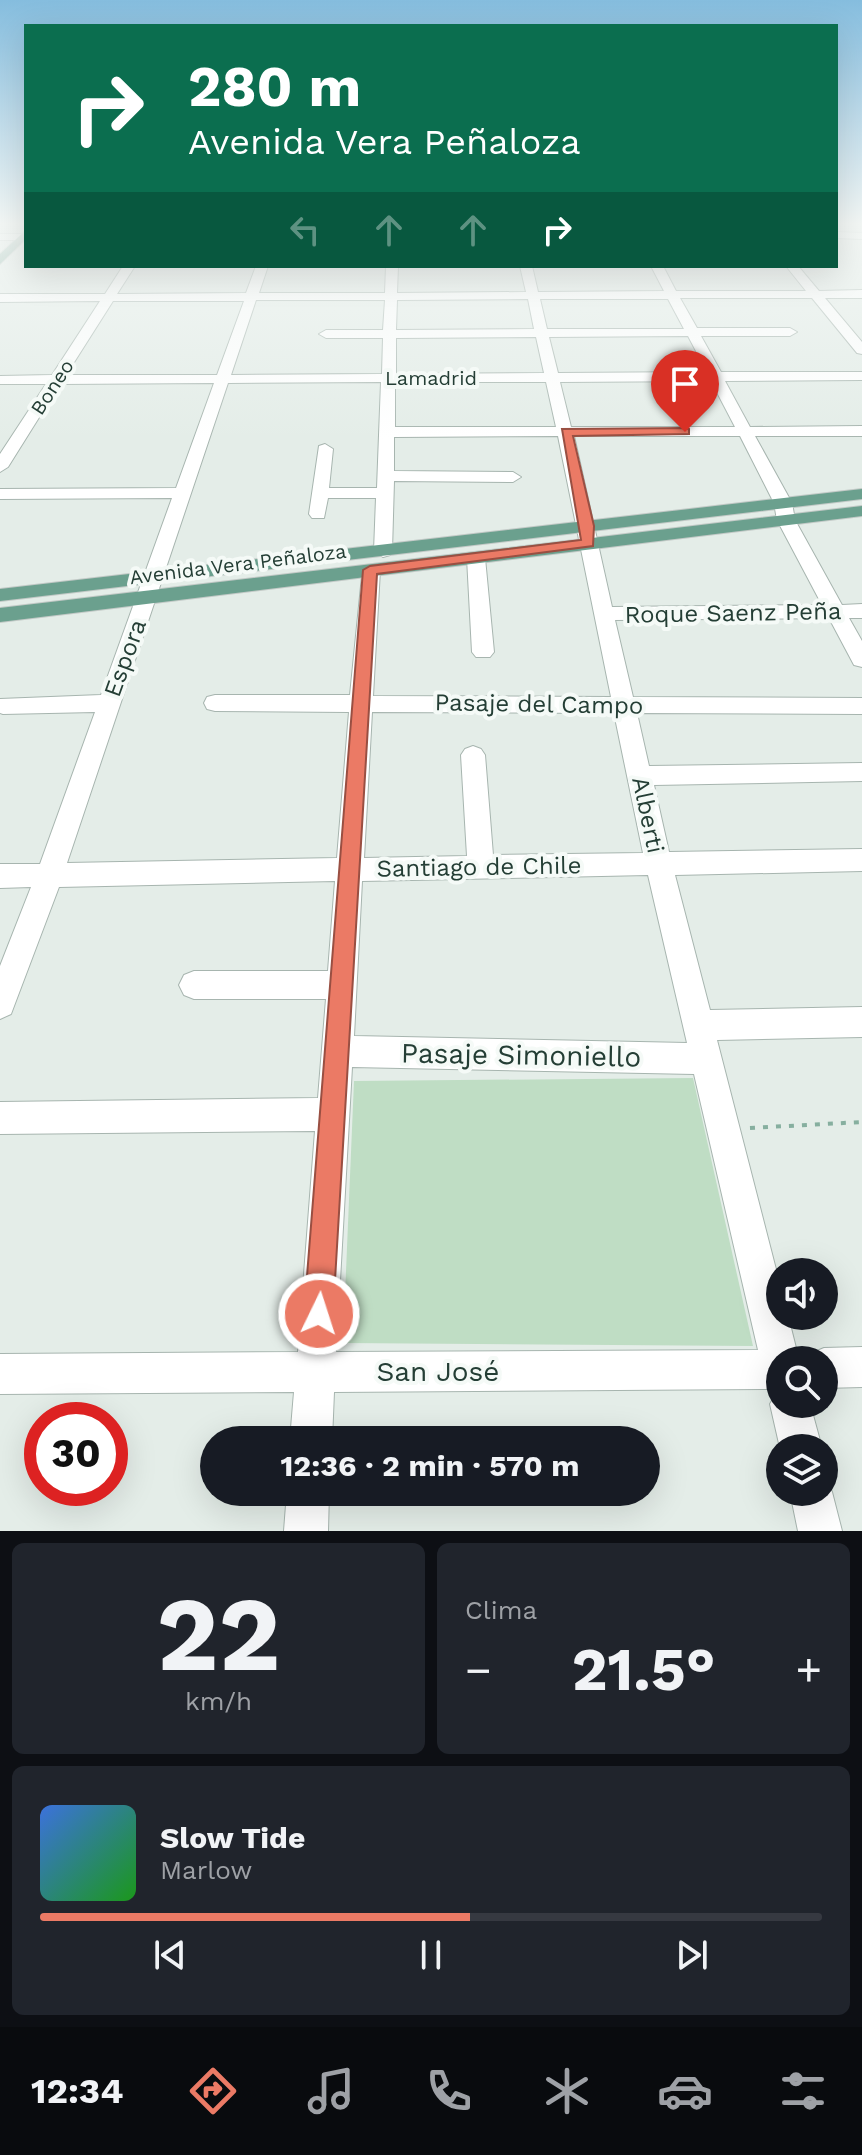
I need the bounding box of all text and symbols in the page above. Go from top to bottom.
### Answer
text: 280 m [188,54,361,120]
icon: right [56,56,160,160]
text: Avenida Vera Peñaloza [188,121,581,163]
icon: left [283,208,327,252]
icon: ahead [367,208,411,252]
icon: ahead [451,208,495,252]
icon: right [535,208,579,252]
pin [651,350,719,432]
street label: Boneo [25,355,79,419]
icon: arrive [663,362,707,406]
street label: Lamadrid [385,366,477,390]
street label: Avenida Vera Peñaloza [128,539,348,589]
street label: Roque Saenz Peña [624,597,842,629]
street label: Espora [98,615,152,701]
street label: Pasaje del Campo [434,688,644,720]
street label: Alberti [626,774,670,856]
street label: Santiago de Chile [376,851,582,883]
street label: Pasaje Simoniello [401,1036,641,1074]
map controls [766,1258,838,1506]
button: sound [766,1258,838,1330]
position arrow [277,1272,361,1356]
button: search [766,1346,838,1418]
street label: San José [376,1355,500,1388]
speed limit sign: 30 [24,1402,128,1506]
button: layers [766,1434,838,1506]
text: 12:36 · 2 min · 570 m [280,1448,580,1483]
text: 22 [157,1573,280,1695]
text: Clima [465,1595,537,1625]
text: 21.5° [572,1634,715,1705]
text: − [465,1644,492,1696]
text: + [795,1644,822,1696]
text: km/h [185,1686,252,1716]
text: Slow Tide [160,1820,305,1855]
text: Marlow [160,1855,252,1885]
icon: previous [148,1933,192,1977]
icon: pause [409,1933,453,1977]
icon: next [670,1933,714,1977]
icon: directions [185,2063,241,2119]
icon: music [303,2063,359,2119]
icon: phone [421,2063,477,2119]
icon: climate [539,2063,595,2119]
icon: car [657,2063,713,2119]
icon: filters [775,2063,831,2119]
text: 12:34 [31,2070,123,2112]

